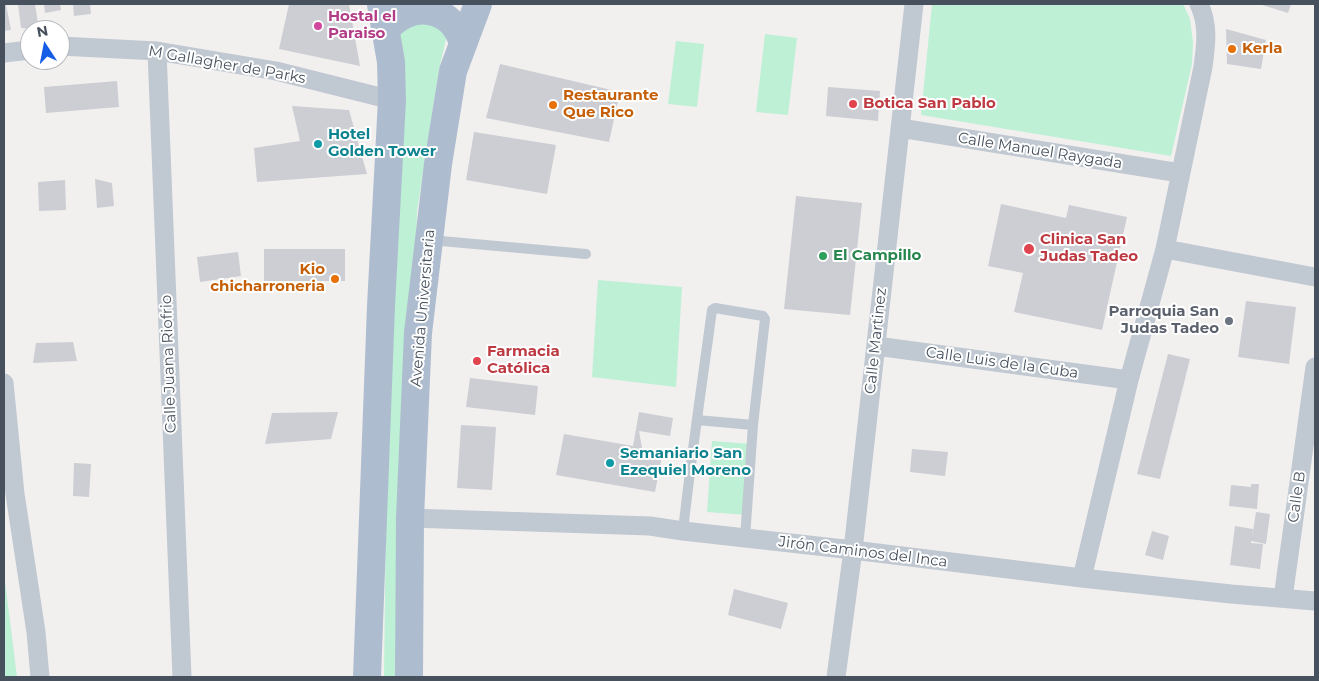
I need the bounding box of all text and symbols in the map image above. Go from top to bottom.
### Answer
place label: Hostal el Paraiso [328,8,396,43]
north arrow [20,20,70,70]
marker: Hostal el Paraiso [312,20,324,32]
text: N [35,21,50,41]
place label: Kerla [1242,40,1282,58]
street label: M Gallagher de Parks [147,42,307,88]
marker: Kerla [1226,43,1238,55]
place label: Restaurante Que Rico [563,87,659,122]
place label: Botica San Pablo [863,95,996,113]
marker: Botica San Pablo [847,98,859,110]
marker: Restaurante Que Rico [547,99,559,111]
place label: Hotel Golden Tower [328,126,436,161]
street label: Calle Manuel Raygada [957,129,1123,173]
marker: Hotel Golden Tower [312,138,324,150]
street label: Avenida Universitaria [407,228,439,388]
place label: Clinica San Judas Tadeo [1040,231,1138,266]
marker: Clinica San Judas Tadeo [1022,242,1036,256]
place label: El Campillo [833,247,921,265]
marker: El Campillo [817,250,829,262]
place label: Kio chicharroneria [210,261,325,296]
marker: Kio chicharroneria [329,273,341,285]
street label: Calle Martinez [861,287,891,395]
street label: Calle Juana Riofrio [158,294,180,434]
place label: Parroquia San Judas Tadeo [1109,303,1219,338]
marker: Parroquia San Judas Tadeo [1223,315,1235,327]
place label: Farmacia Católica [487,343,560,378]
street label: Calle Luis de la Cuba [925,343,1079,383]
marker: Farmacia Católica [471,355,483,367]
place label: Semaniario San Ezequiel Moreno [620,445,751,480]
marker: Semaniario San Ezequiel Moreno [604,457,616,469]
street label: Calle B [1284,470,1310,524]
street label: Jirón Caminos del Inca [777,533,949,571]

